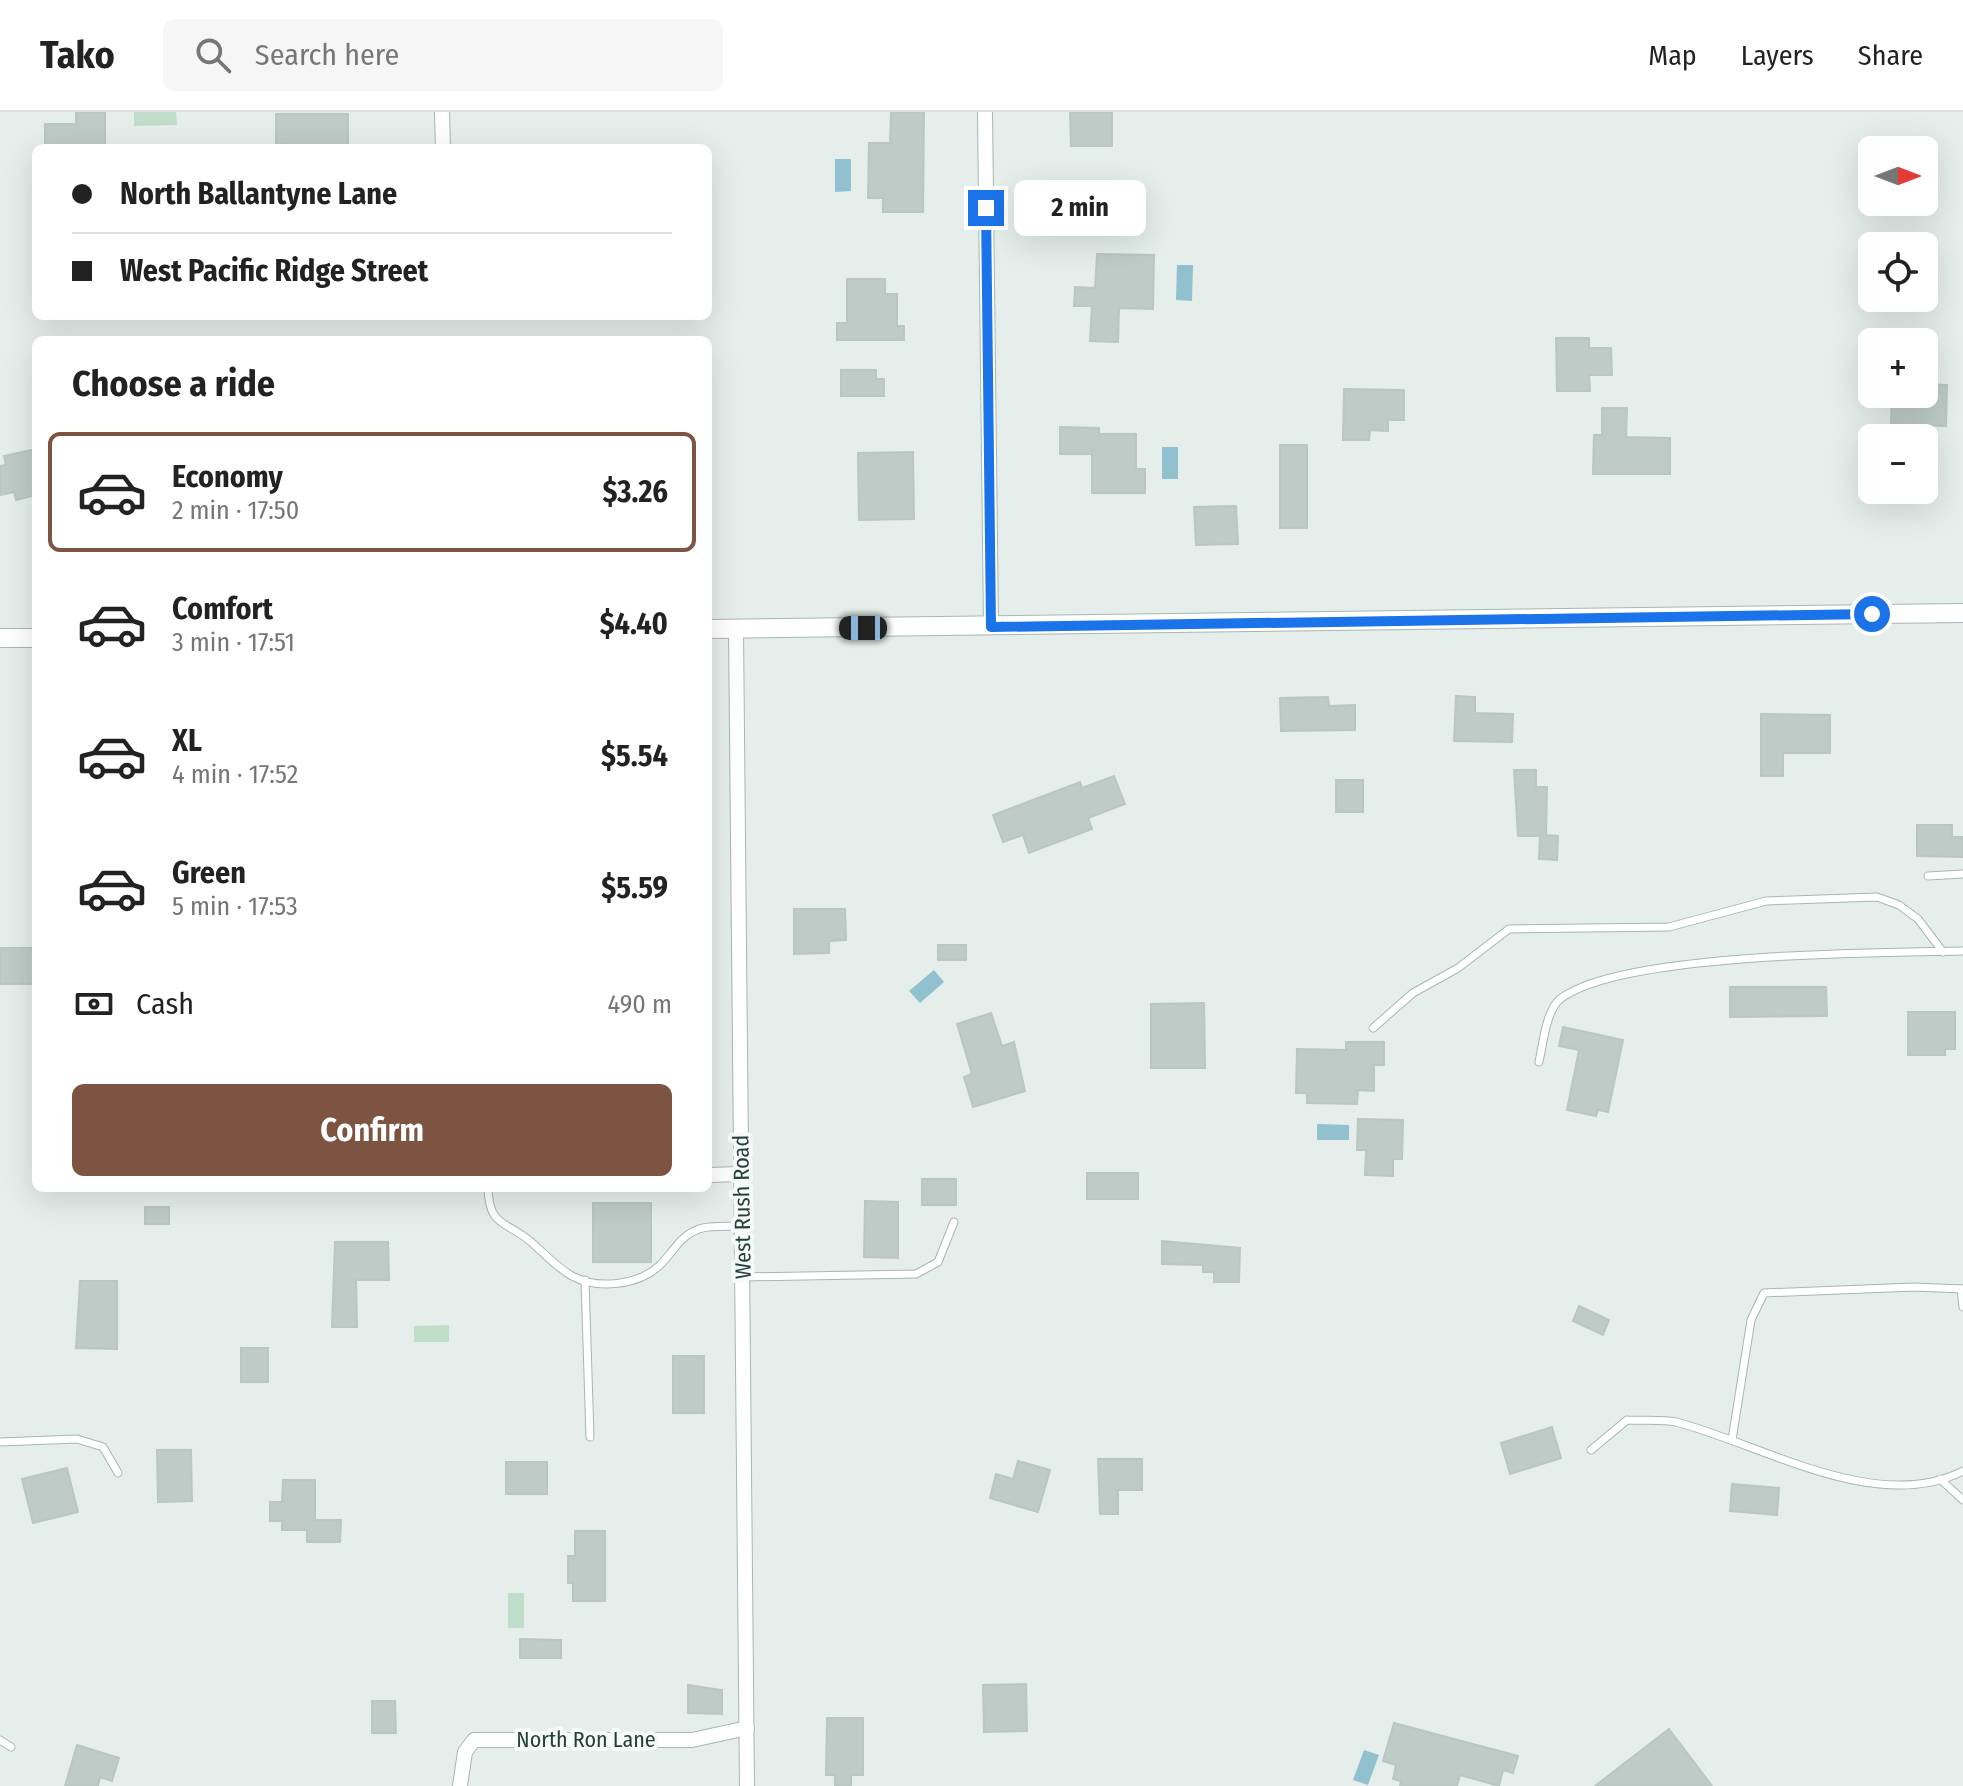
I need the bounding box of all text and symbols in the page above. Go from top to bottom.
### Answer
search box [163,19,723,91]
text: Tako [40,32,115,78]
icon: search [191,33,235,77]
text: Search here [255,37,399,73]
text: Map [1648,39,1697,72]
text: Layers [1741,39,1814,72]
text: Share [1858,39,1923,72]
north arrow [1858,136,1938,216]
map controls [1858,136,1938,504]
text: North Ballantyne Lane [120,176,397,212]
callout: 2 min [1014,180,1146,236]
route end [968,190,1004,226]
text: 2 min [1051,192,1109,223]
button: locate [1858,232,1938,312]
text: West Pacific Ridge Street [120,253,428,289]
button: + [1858,328,1938,408]
text: Choose a ride [72,362,275,406]
button: − [1858,424,1938,504]
icon: car [76,456,148,528]
text: Economy [172,459,283,495]
text: $3.26 [602,474,668,510]
text: 2 min · 17:50 [172,495,299,526]
icon: car [76,588,148,660]
text: Comfort [172,591,273,627]
route start [1854,596,1890,632]
text: $4.40 [600,606,668,642]
car [839,616,887,640]
text: 3 min · 17:51 [172,627,295,658]
icon: car [76,720,148,792]
text: XL [172,723,202,759]
text: $5.54 [601,738,668,774]
text: 4 min · 17:52 [172,759,298,790]
icon: car [76,852,148,924]
text: Green [172,855,246,891]
text: $5.59 [601,870,668,906]
text: 5 min · 17:53 [172,891,298,922]
icon: cash [72,982,116,1026]
text: Cash [136,986,194,1022]
text: 490 m [608,989,672,1020]
button: Confirm [72,1084,672,1176]
street label: West Rush Road [727,1135,757,1279]
street label: North Ron Lane [516,1726,656,1753]

